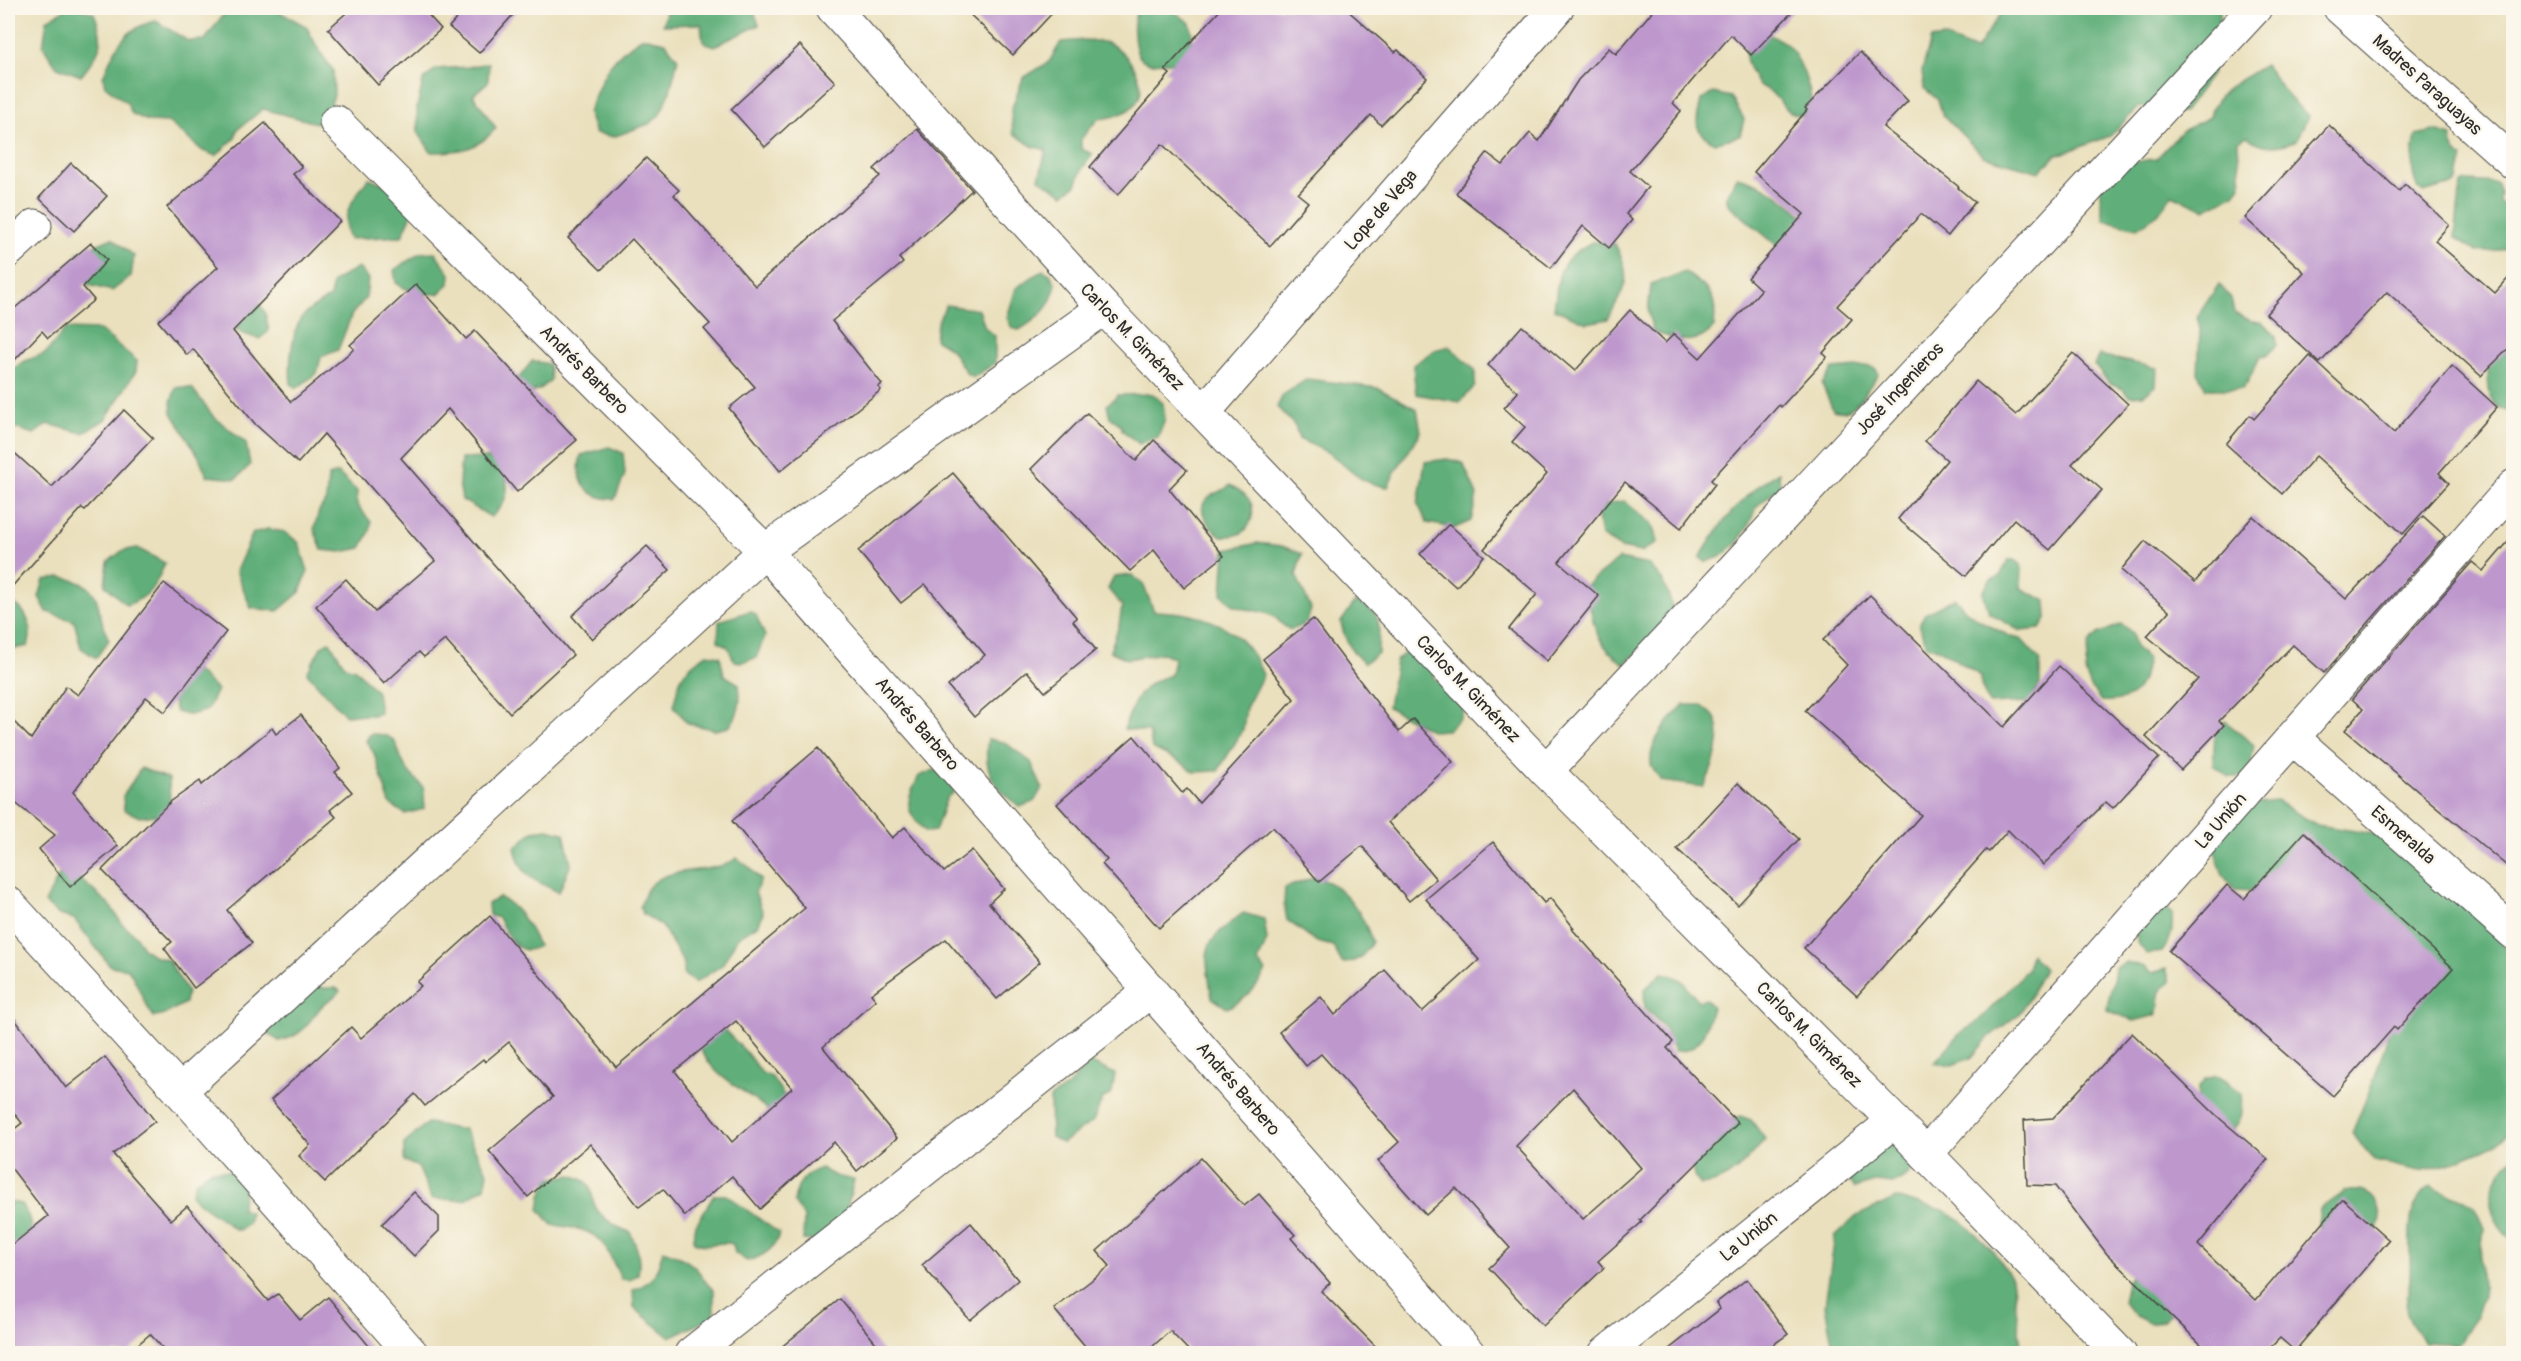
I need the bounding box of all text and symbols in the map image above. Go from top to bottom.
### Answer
street label: Madres Paraguayas [2367,30,2487,140]
street label: Lope de Vega [1339,165,1423,255]
street label: Carlos M. Giménez [1075,278,1189,396]
street label: Andrés Barbero [534,320,634,420]
street label: José Ingenieros [1851,338,1949,440]
street label: Carlos M. Giménez [1411,630,1525,748]
street label: Andrés Barbero [870,672,964,776]
street label: La Unión [2190,788,2252,854]
street label: Esmeralda [2366,801,2440,869]
street label: Carlos M. Giménez [1751,977,1867,1093]
street label: Andrés Barbero [1191,1037,1285,1141]
street label: La Unión [1715,1207,1783,1267]

